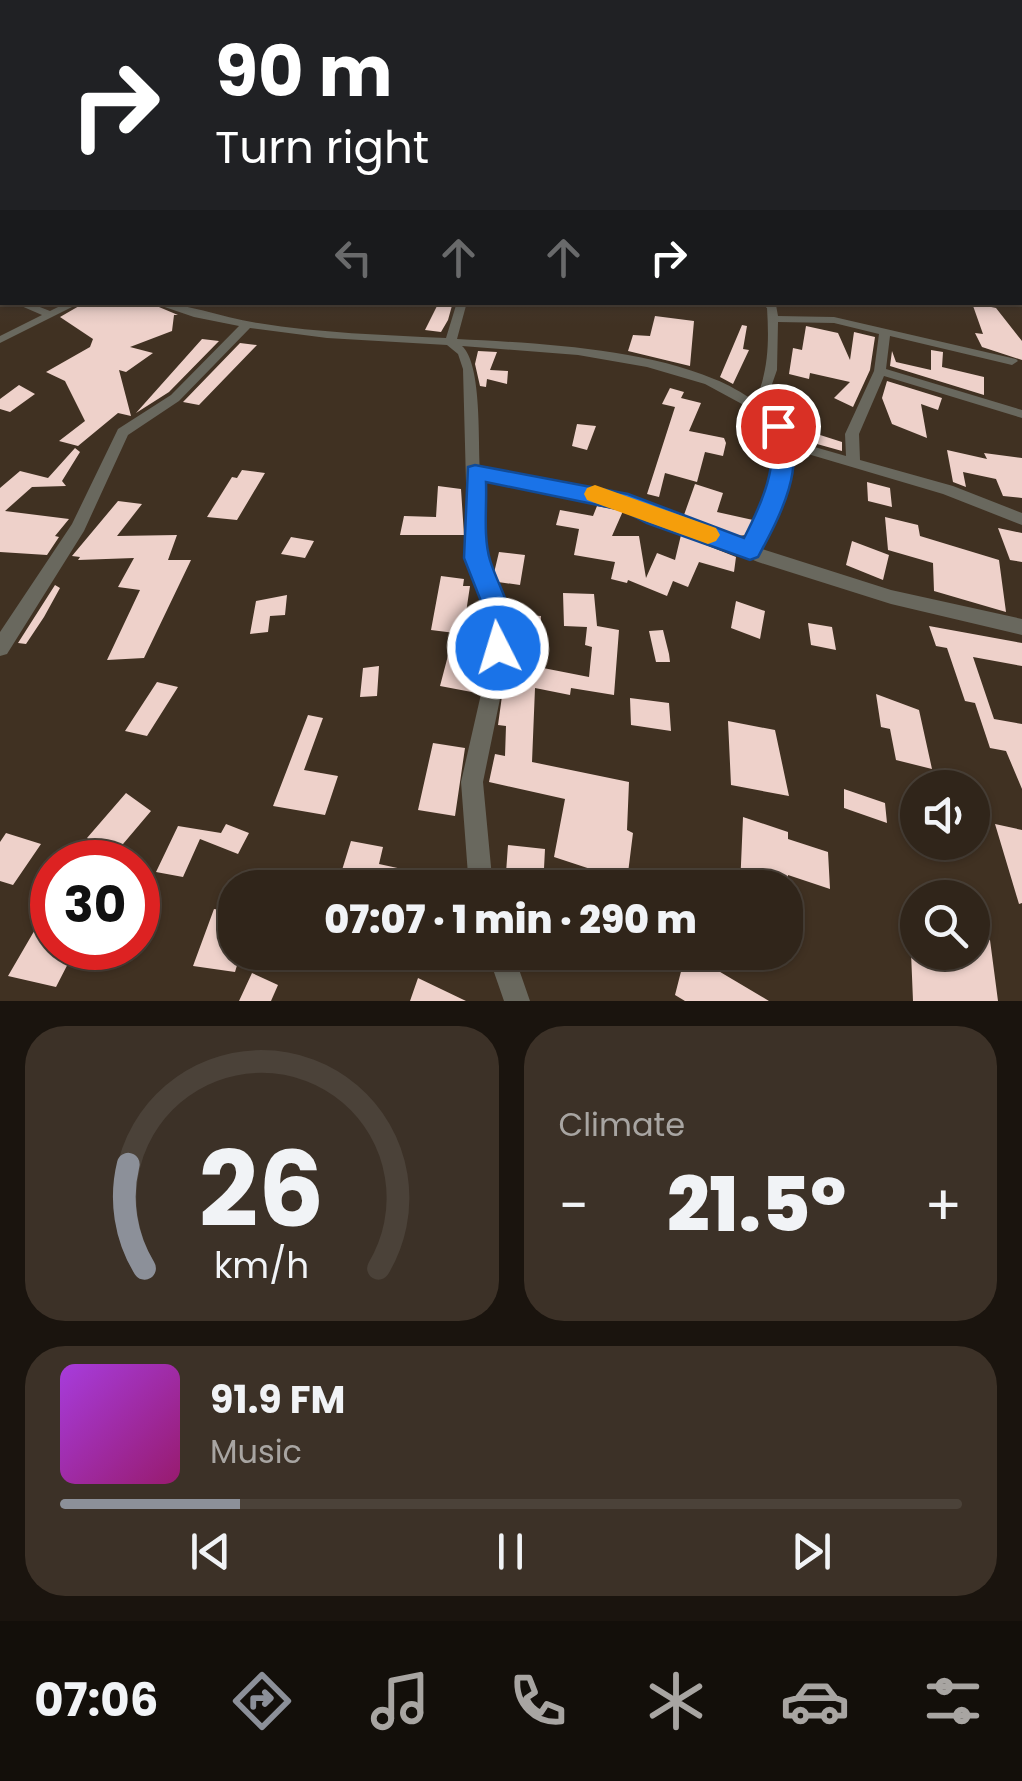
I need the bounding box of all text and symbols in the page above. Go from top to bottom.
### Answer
text: 90 m [215,22,393,121]
icon: right [50,40,180,170]
text: Turn right [215,116,429,179]
icon: left [326,230,381,285]
icon: ahead [431,230,486,285]
icon: ahead [536,230,591,285]
icon: right [641,230,696,285]
pin [736,384,821,469]
icon: arrive [751,399,806,454]
position arrow [446,596,550,700]
map controls [900,770,990,970]
button: sound [900,770,990,860]
speed limit sign: 30 [30,840,160,970]
button: search [900,880,990,970]
text: 07:07 · 1 min · 290 m [324,893,697,946]
text: Climate [559,1102,685,1147]
text: 26 [199,1117,325,1262]
text: 21.5° [667,1152,846,1257]
text: − [559,1167,589,1244]
text: + [924,1167,962,1244]
text: km/h [214,1240,309,1291]
text: 91.9 FM [210,1373,345,1426]
text: Music [210,1429,302,1474]
icon: previous [183,1524,238,1579]
icon: pause [483,1524,538,1579]
icon: next [784,1524,839,1579]
icon: directions [227,1666,297,1736]
icon: music [365,1666,435,1736]
icon: phone [503,1666,573,1736]
icon: climate [641,1666,711,1736]
icon: car [780,1666,850,1736]
icon: filters [918,1666,988,1736]
text: 07:06 [34,1669,158,1732]

